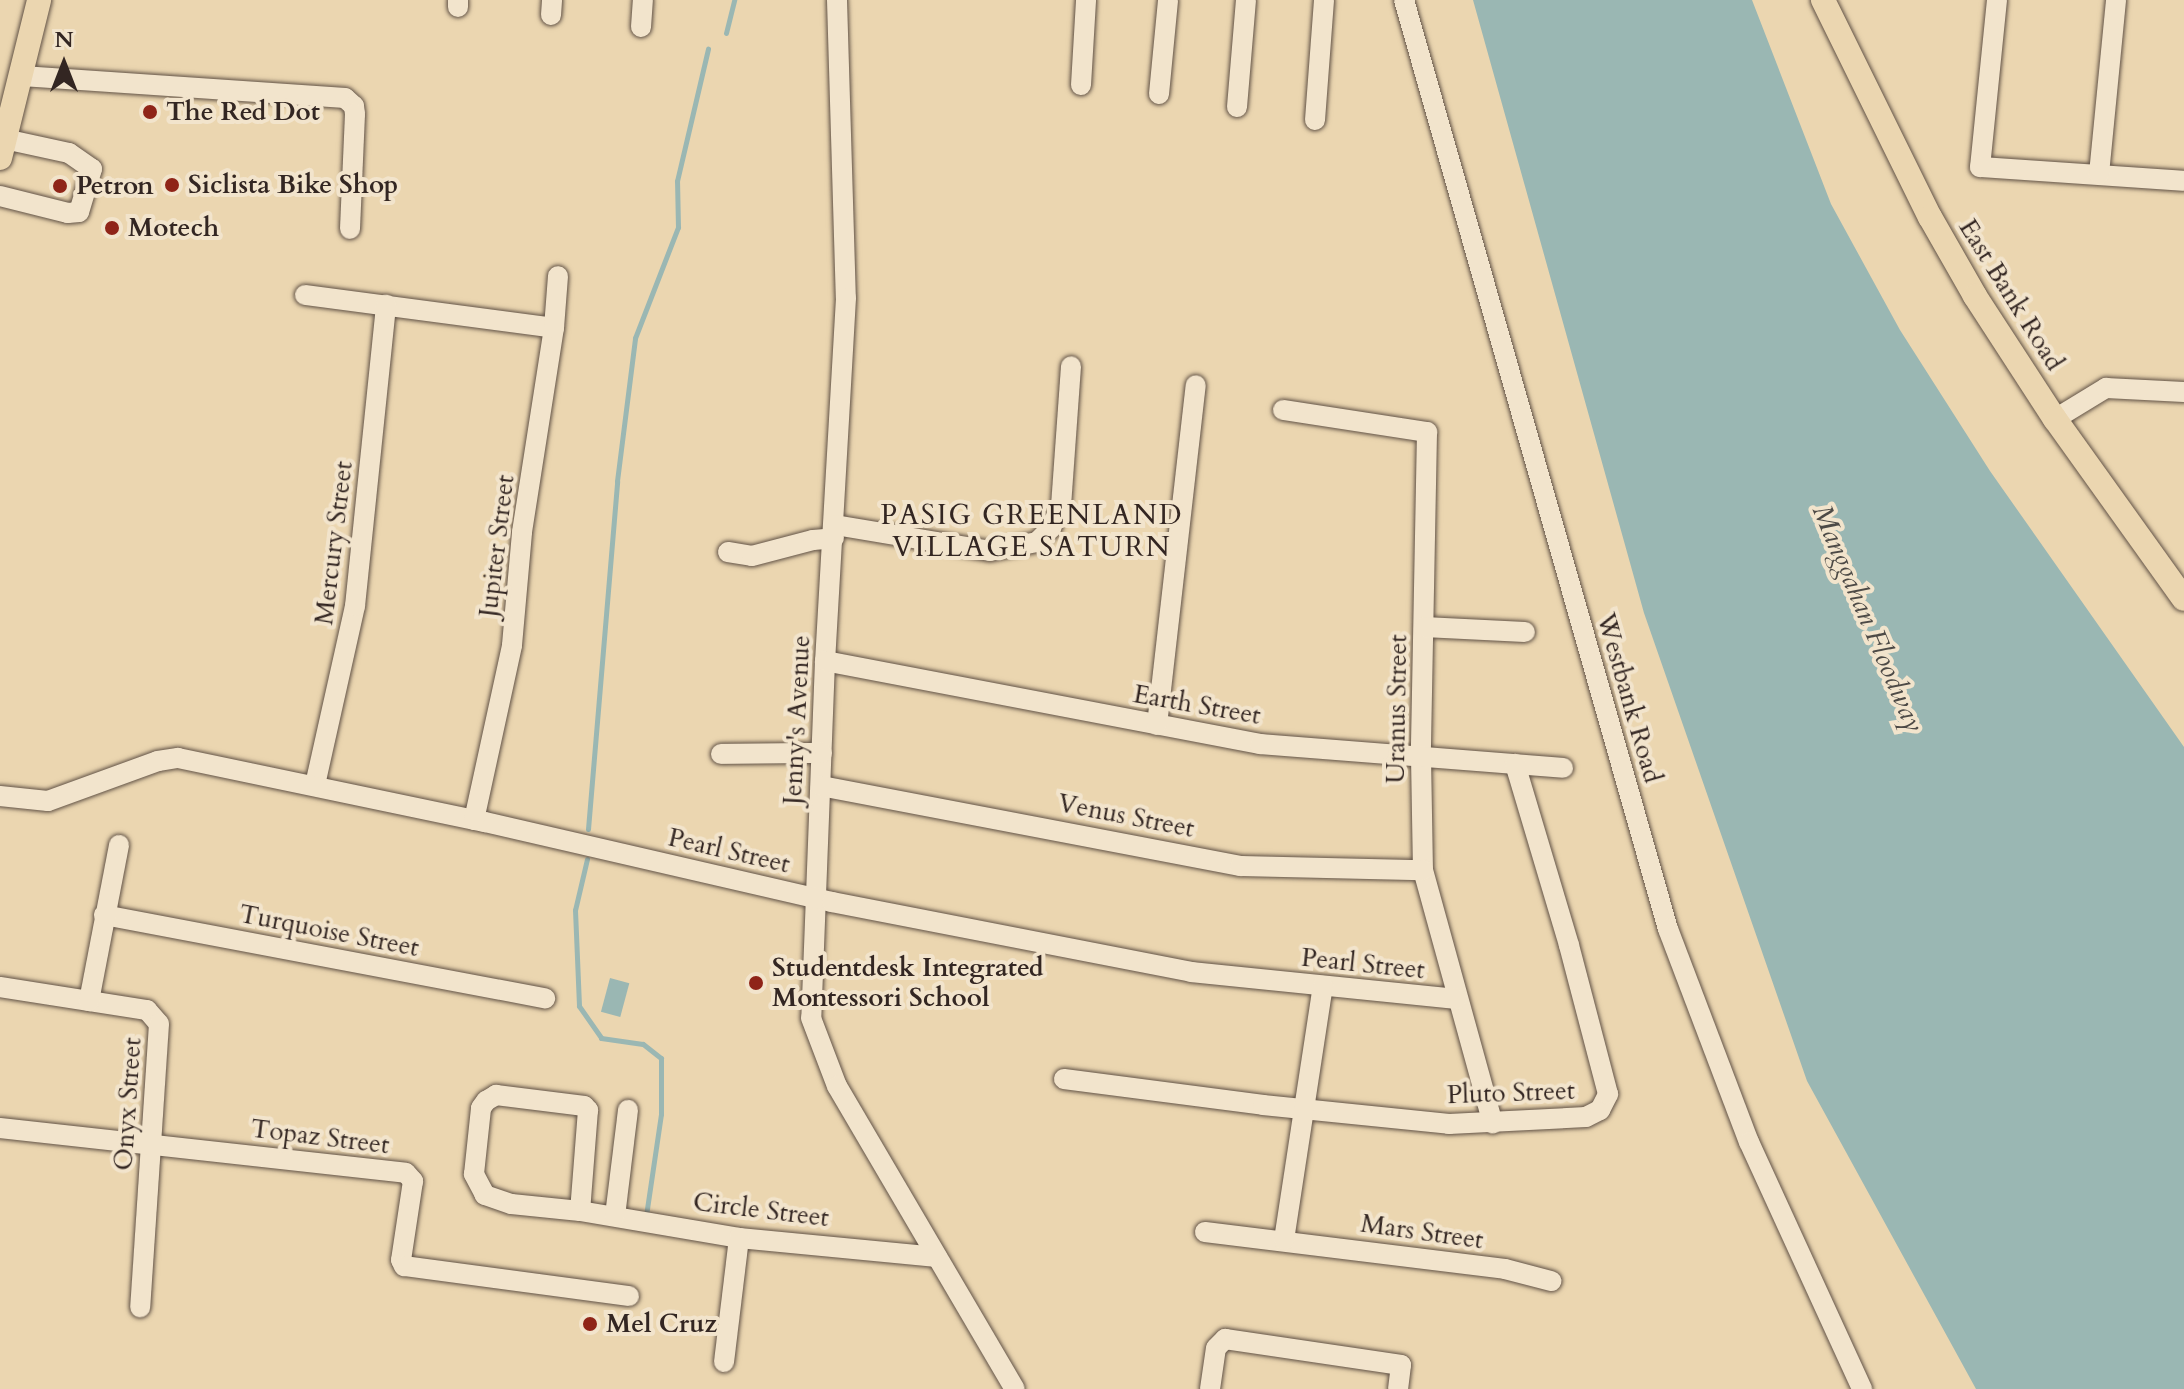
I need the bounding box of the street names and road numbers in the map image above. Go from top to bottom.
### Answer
street label: East Bank Road [1952,213,2070,377]
street label: Mercury Street [308,459,360,627]
street label: Jupiter Street [473,473,521,619]
street label: Westbank Road [1590,609,1668,787]
street label: Jenny's Avenue [777,634,817,806]
street label: Uranus Street [1380,634,1414,784]
street label: Earth Street [1131,678,1263,732]
street label: Venus Street [1055,788,1197,844]
street label: Pearl Street [665,822,793,880]
street label: Turquoise Street [236,898,422,964]
street label: Pearl Street [1300,942,1426,986]
street label: Onyx Street [108,1036,148,1172]
street label: Pluto Street [1446,1075,1576,1111]
street label: Topaz Street [249,1113,391,1161]
street label: Circle Street [691,1186,831,1234]
street label: Mars Street [1359,1208,1485,1256]

